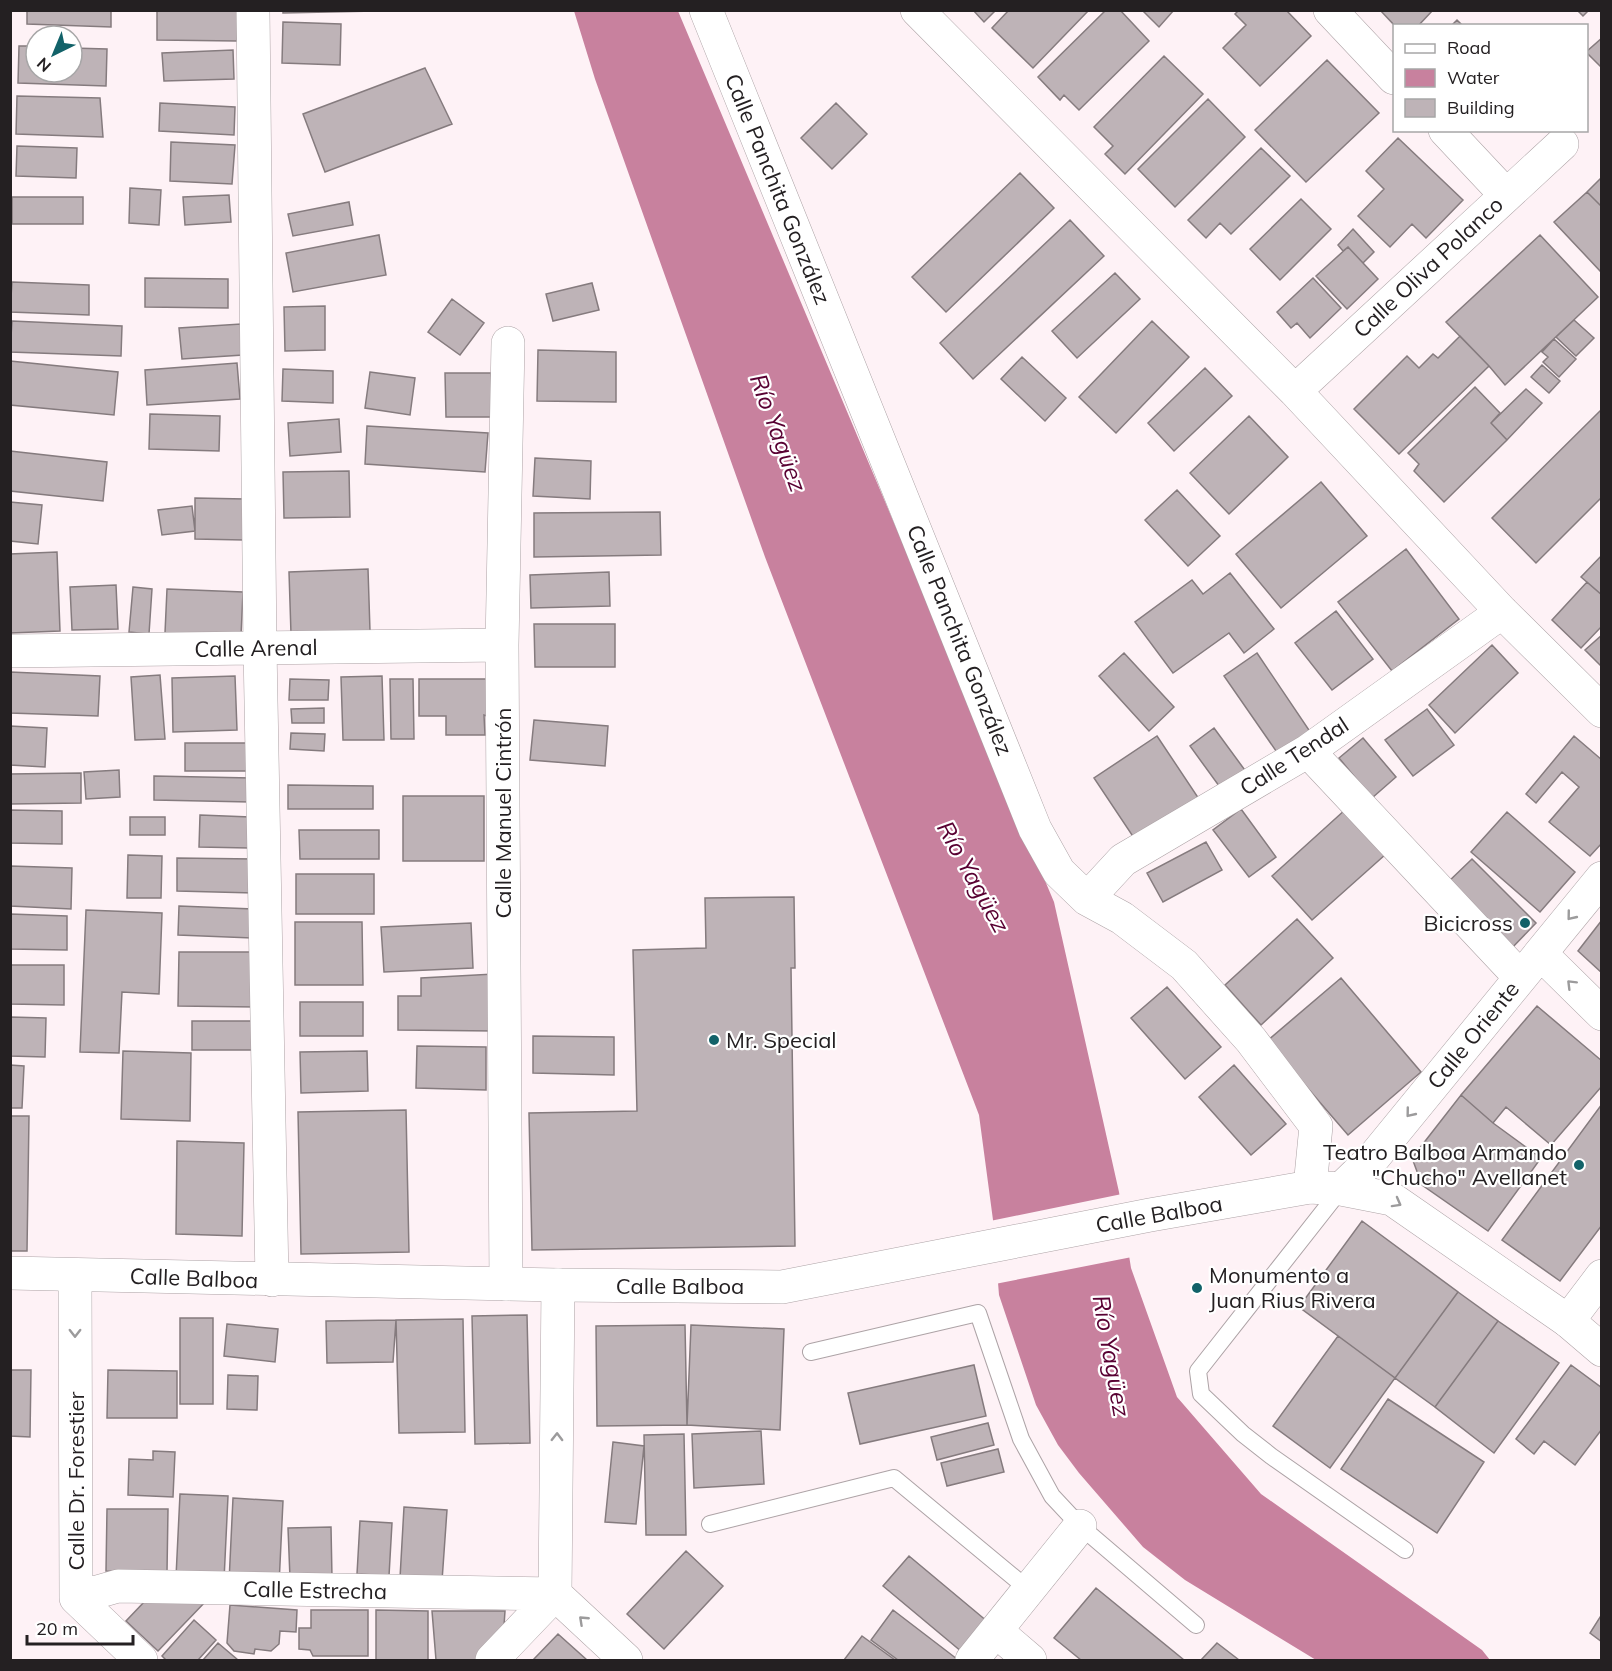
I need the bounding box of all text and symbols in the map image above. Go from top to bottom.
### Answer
north arrow [24,24,84,84]
legend [1393,24,1588,132]
text: Road [1447,36,1491,59]
text: N [33,54,55,76]
text: Water [1447,66,1500,89]
street label: Calle Panchita González [719,70,837,308]
text: Building [1447,96,1515,119]
street label: Calle Oliva Polanco [1347,190,1509,344]
water label: Río Yagüez [744,370,814,496]
street label: Calle Panchita González [901,521,1019,759]
street label: Calle Arenal [194,633,318,663]
street label: Calle Manuel Cintrón [489,708,517,918]
street label: Calle Tendal [1234,710,1354,802]
water label: Río Yagüez [931,815,1017,938]
place label: Bicicross [1424,909,1513,937]
one-way arrow [1567,909,1578,920]
marker: Bicicross [1518,916,1532,930]
street label: Calle Oriente [1421,975,1525,1095]
one-way arrow [1567,981,1578,991]
place label: Mr. Special [726,1026,837,1054]
marker: Mr. Special [707,1033,721,1047]
one-way arrow [1406,1106,1417,1117]
place label: Teatro Balboa Armando "Chucho" Avellanet [1323,1138,1567,1191]
marker: Teatro Balboa Armando "Chucho" Avellanet [1572,1158,1586,1172]
street label: Calle Balboa [1093,1189,1225,1239]
one-way arrow [1391,1196,1401,1207]
place label: Monumento a Juan Rius Rivera [1209,1261,1376,1314]
street label: Calle Balboa [129,1262,259,1294]
street label: Calle Balboa [616,1272,744,1300]
marker: Monumento a Juan Rius Rivera [1190,1281,1204,1295]
water label: Río Yagüez [1087,1293,1138,1420]
one-way arrow [69,1329,81,1338]
street label: Calle Dr. Forestier [62,1392,90,1570]
one-way arrow [551,1433,563,1442]
street label: Calle Estrecha [243,1575,387,1605]
scale bar [27,1608,134,1646]
text: 20 m [36,1617,78,1640]
one-way arrow [580,1617,591,1628]

